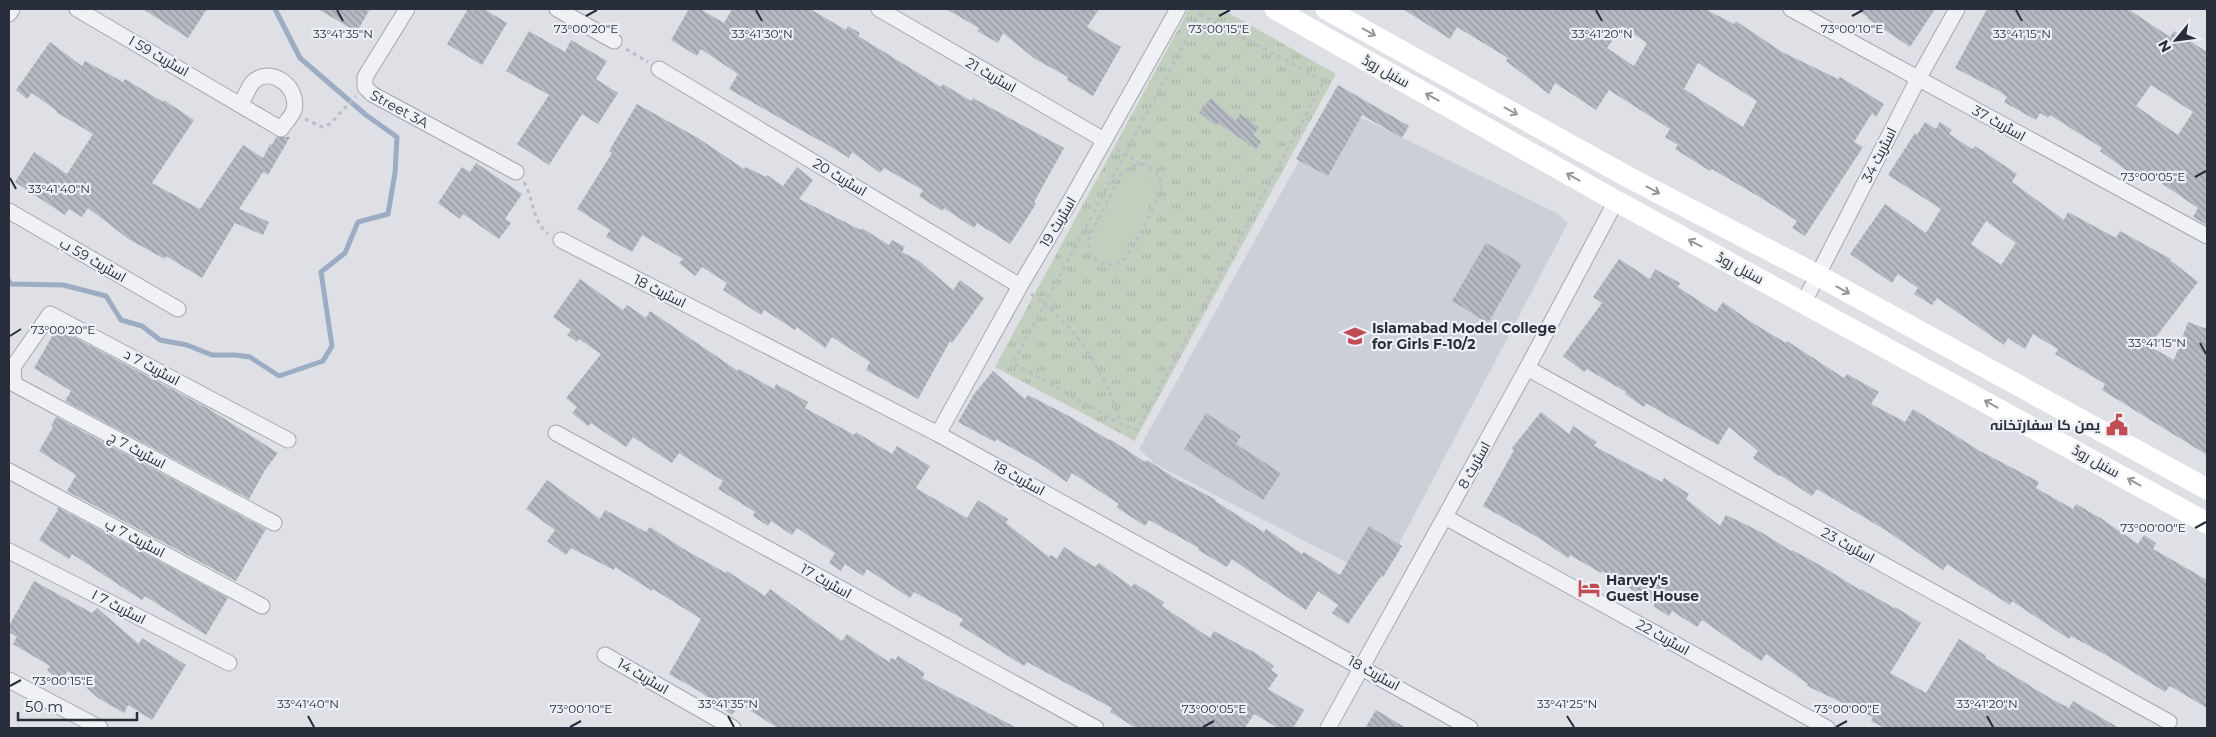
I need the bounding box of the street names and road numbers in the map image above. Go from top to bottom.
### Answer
street label: اسٹریٹ 59 ا [126,32,192,80]
street label: سنبل روڈ [1359,51,1413,91]
street label: اسٹریٹ 21 [962,53,1020,97]
street label: Street 3A [367,86,433,132]
street label: اسٹریٹ 37 [1969,101,2029,145]
street label: اسٹریٹ 34 [1857,124,1901,186]
street label: اسٹریٹ 20 [810,154,870,200]
street label: اسٹریٹ 19 [1036,193,1080,251]
street label: اسٹریٹ 59 ب [57,234,129,286]
street label: سنبل روڈ [1713,248,1767,288]
street label: اسٹریٹ 18 [631,270,689,312]
street label: اسٹریٹ 7 د [121,345,183,389]
street label: اسٹریٹ 7 ج [105,427,169,473]
street label: اسٹریٹ 8 [1454,438,1494,492]
street label: سنبل روڈ [2069,441,2123,481]
street label: اسٹریٹ 18 [990,456,1048,500]
street label: اسٹریٹ 7 ب [102,515,168,561]
street label: اسٹریٹ 23 [1818,523,1878,567]
street label: اسٹریٹ 17 [797,560,855,602]
street label: اسٹریٹ 7 ا [89,586,149,628]
street label: اسٹریٹ 22 [1633,615,1693,659]
street label: اسٹریٹ 18 [1345,651,1403,695]
street label: اسٹریٹ 14 [614,654,672,698]

